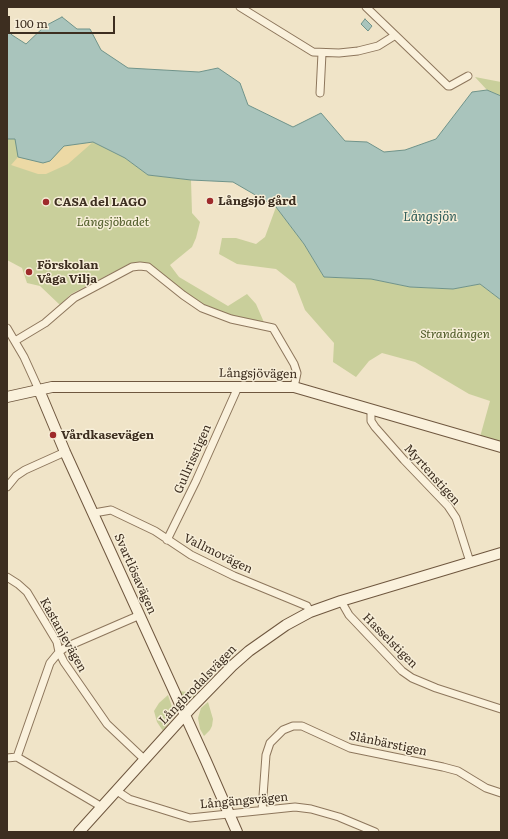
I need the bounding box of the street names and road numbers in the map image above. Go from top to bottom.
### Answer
street label: Långsjövägen [219,366,297,382]
street label: Gullrisstigen [171,422,215,496]
street label: Myrtenstigen [401,442,463,508]
street label: Svartlösavägen [111,531,159,617]
street label: Vallmovägen [181,531,255,577]
street label: Kastanjevägen [37,595,89,675]
street label: Hasselstigen [359,610,421,672]
street label: Långbrodalsvägen [156,642,240,728]
street label: Slånbärstigen [348,729,428,759]
street label: Långängsvägen [199,790,289,812]

